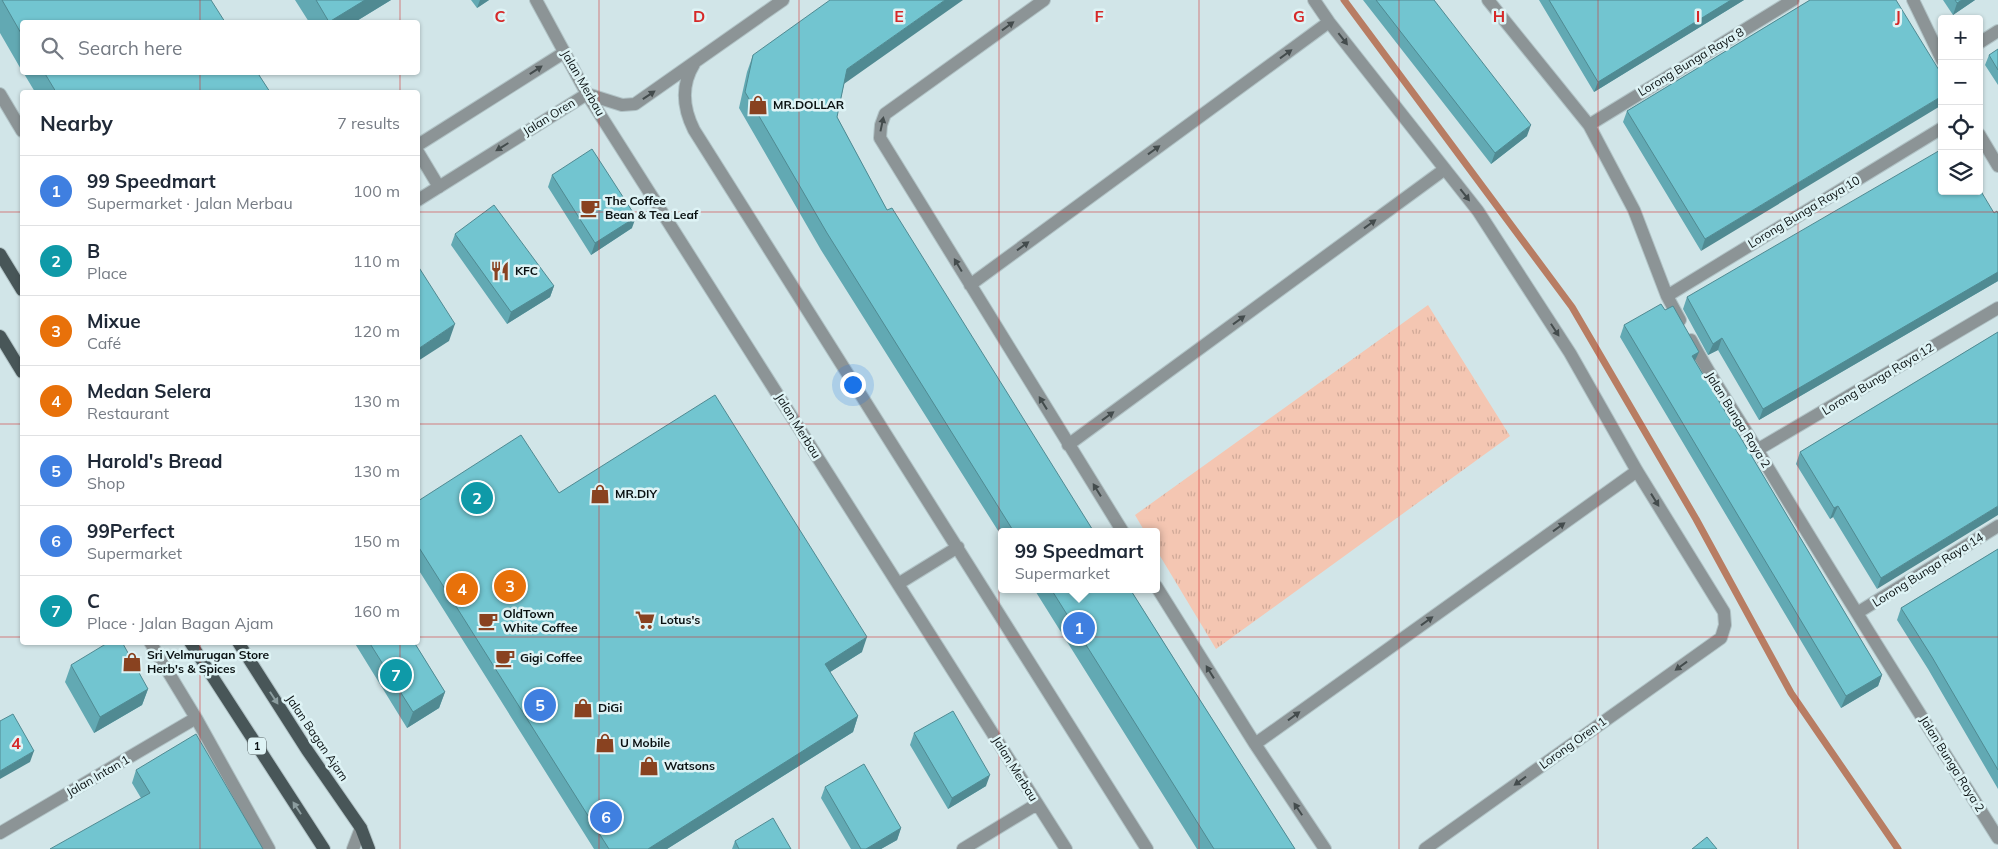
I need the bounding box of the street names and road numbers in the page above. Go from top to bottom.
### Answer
street label: Lorong Bunga Raya 8 [1635,24,1746,99]
street label: Jalan Merbau [558,47,608,118]
street label: Jalan Oren [520,95,578,138]
street label: Lorong Bunga Raya 10 [1745,172,1862,251]
street label: Lorong Bunga Raya 12 [1819,339,1936,418]
street label: Jalan Bunga Raya 2 [1703,369,1774,470]
street label: Jalan Merbau [772,390,824,461]
street label: Lorong Bunga Raya 14 [1869,529,1986,610]
street label: Jalan Bagan Ajam [283,692,352,784]
street label: Lorong Oren 1 [1536,713,1609,772]
street label: Jalan Bunga Raya 2 [1917,713,1988,814]
street label: Jalan Merbau [989,733,1041,804]
road number: 1 [248,738,266,754]
street label: Jalan Intan 1 [64,752,132,800]

